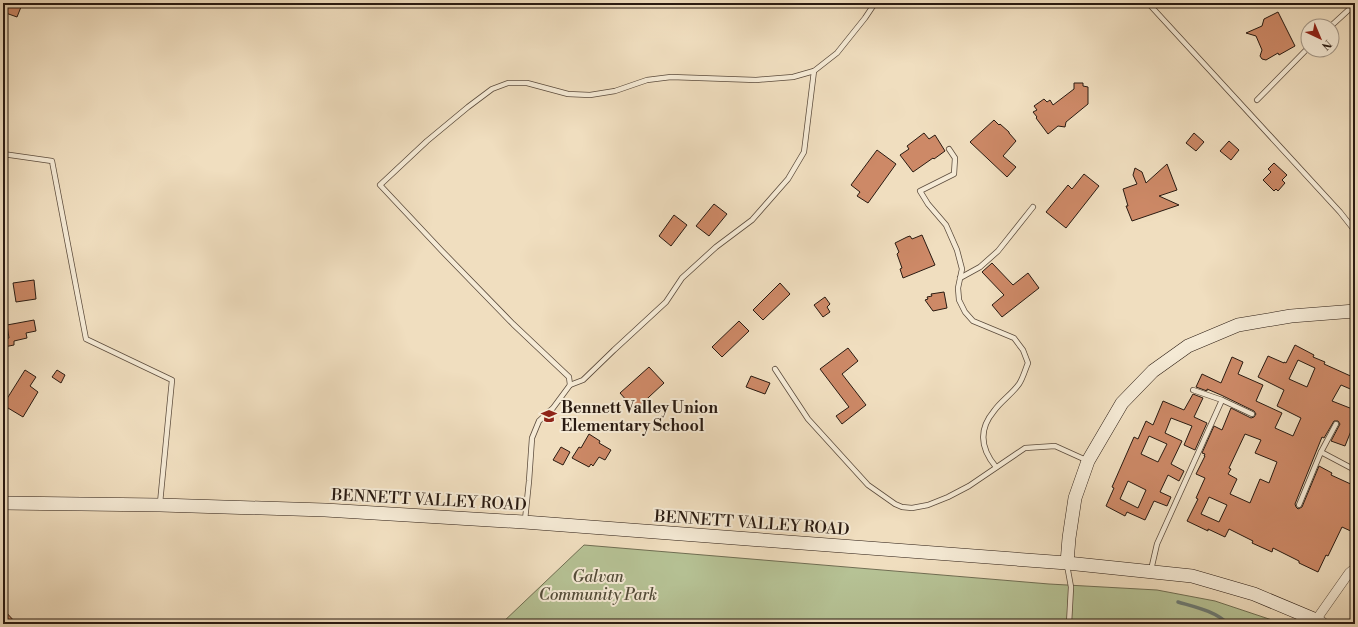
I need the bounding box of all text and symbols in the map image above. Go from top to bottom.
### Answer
north arrow [1300,18,1340,58]
text: N [1318,36,1334,53]
place label: Bennett Valley Union Elementary School [561,398,718,436]
school or university icon: Bennett Valley Union Elementary School [540,407,558,425]
street label: BENNETT VALLEY ROAD [330,485,527,515]
street label: BENNETT VALLEY ROAD [653,506,850,540]
park label: Galvan Community Park [539,567,657,605]

